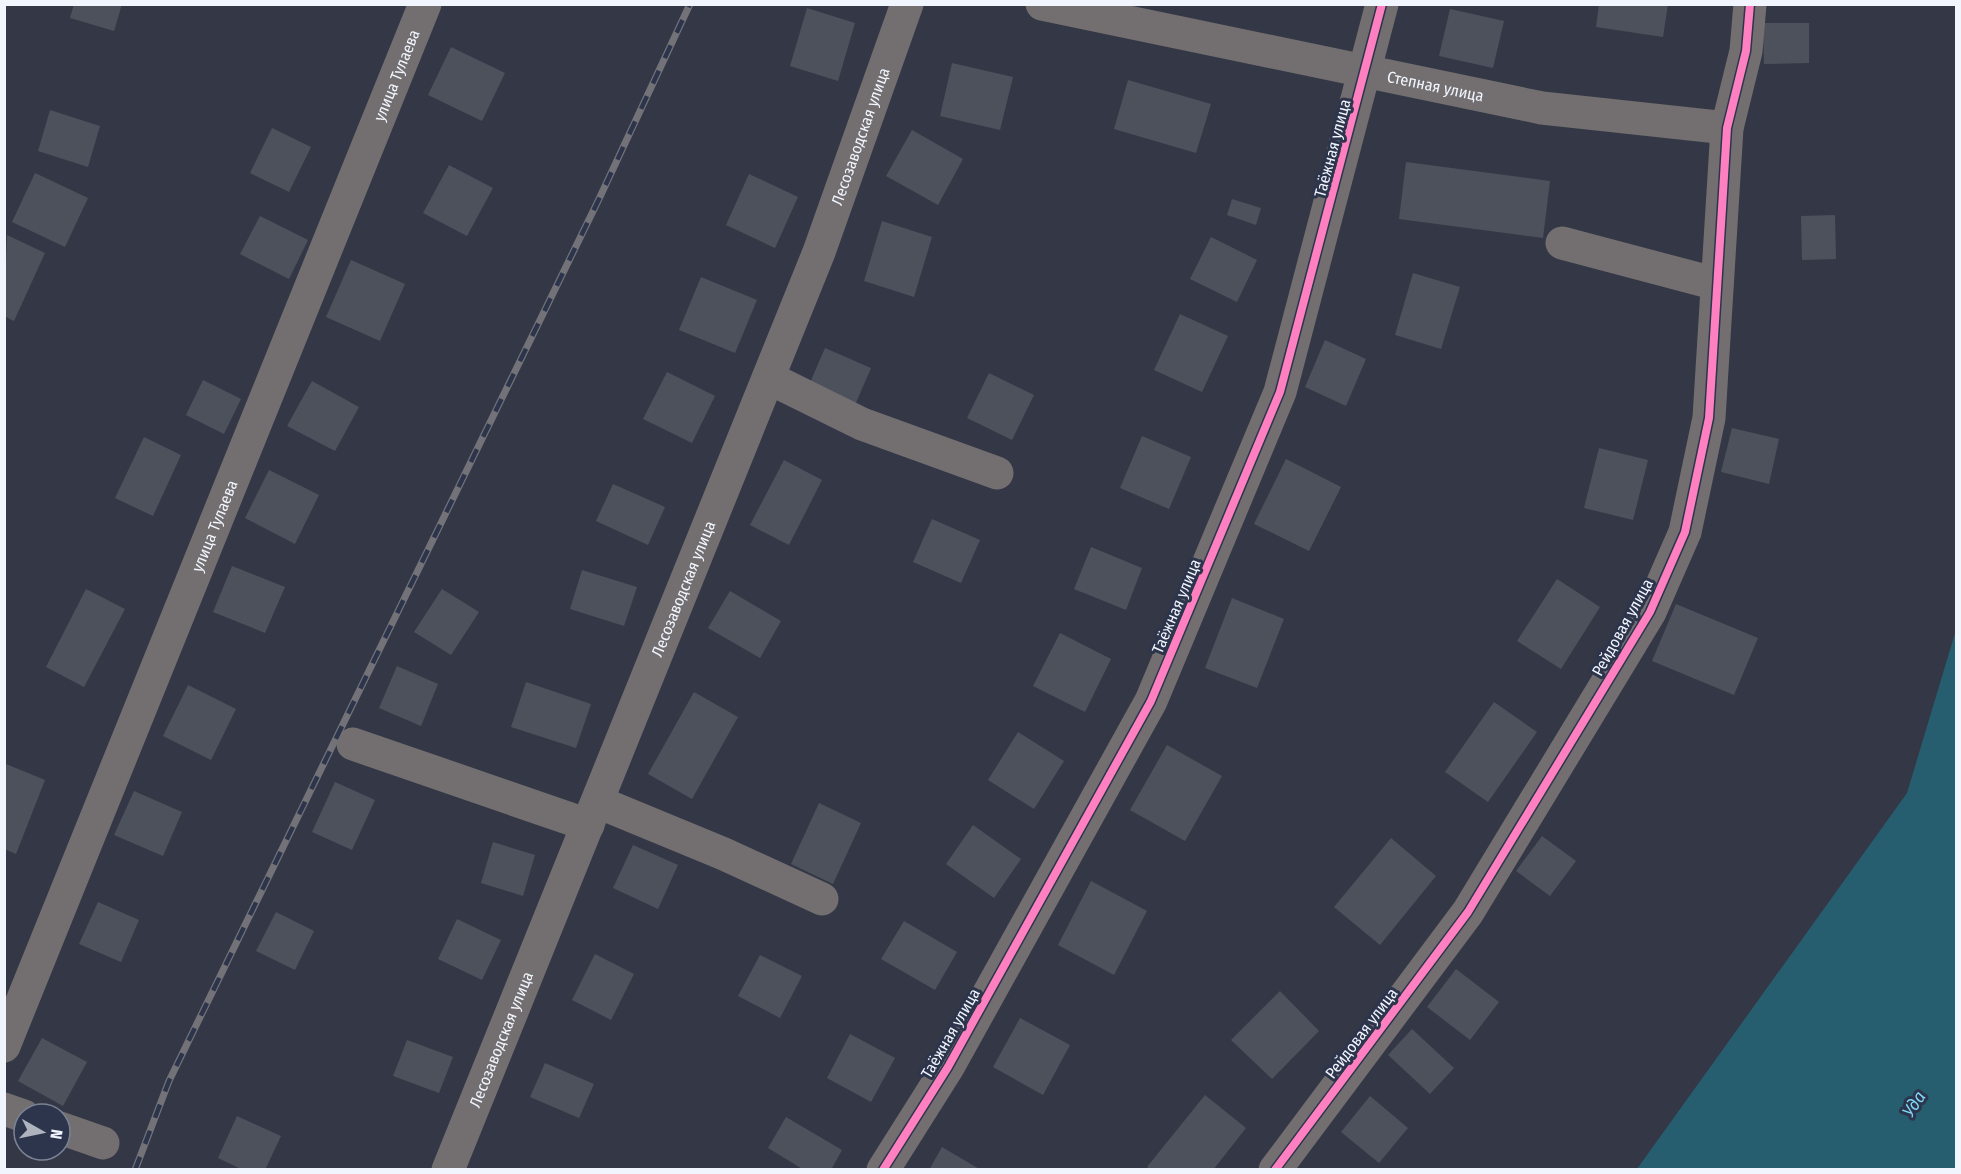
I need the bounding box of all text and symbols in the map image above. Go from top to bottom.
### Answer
street label: улица Тулаева [370,27,424,124]
street label: Лесозаводская улица [827,65,894,208]
street label: Степная улица [1386,67,1486,106]
street label: Таёжная улица [1310,97,1355,199]
street label: улица Тулаева [188,477,242,575]
street label: Лесозаводская улица [647,518,719,660]
street label: Таёжная улица [1148,556,1205,656]
street label: Рейдовая улица [1588,575,1657,679]
street label: Лесозаводская улица [465,969,537,1110]
street label: Рейдовая улица [1321,984,1402,1082]
street label: Таёжная улица [917,985,984,1082]
water label: Уда [1898,1087,1930,1121]
north arrow [12,1102,72,1162]
text: N [46,1128,66,1140]

